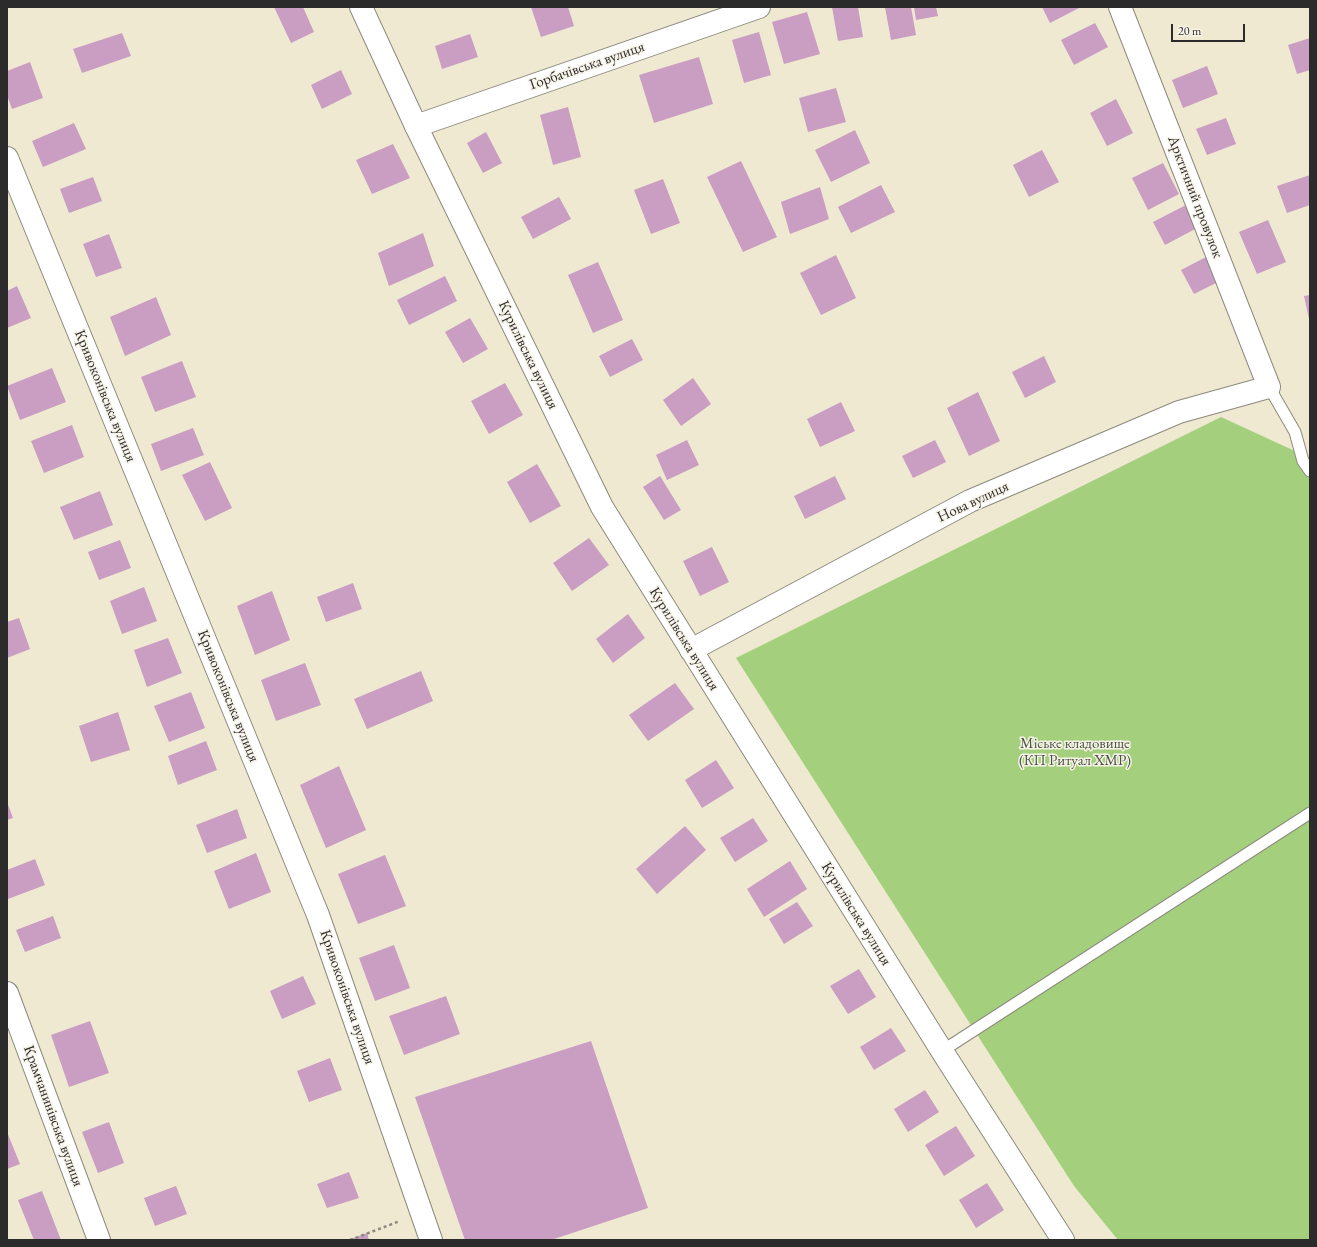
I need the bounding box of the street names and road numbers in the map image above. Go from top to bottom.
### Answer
street label: Горбачівська вулиця [527,38,647,94]
street label: Арктичний провулок [1163,133,1227,261]
street label: Курилівська вулиця [494,298,562,412]
street label: Кривоконівська вулиця [70,327,140,465]
street label: Нова вулиця [934,478,1012,526]
street label: Курилівська вулиця [645,584,723,694]
street label: Кривоконівська вулиця [193,627,263,765]
street label: Курилівська вулиця [817,859,895,969]
street label: Кривоконівська вулиця [316,927,378,1067]
street label: Крамчанинівська вулиця [19,1043,87,1189]

